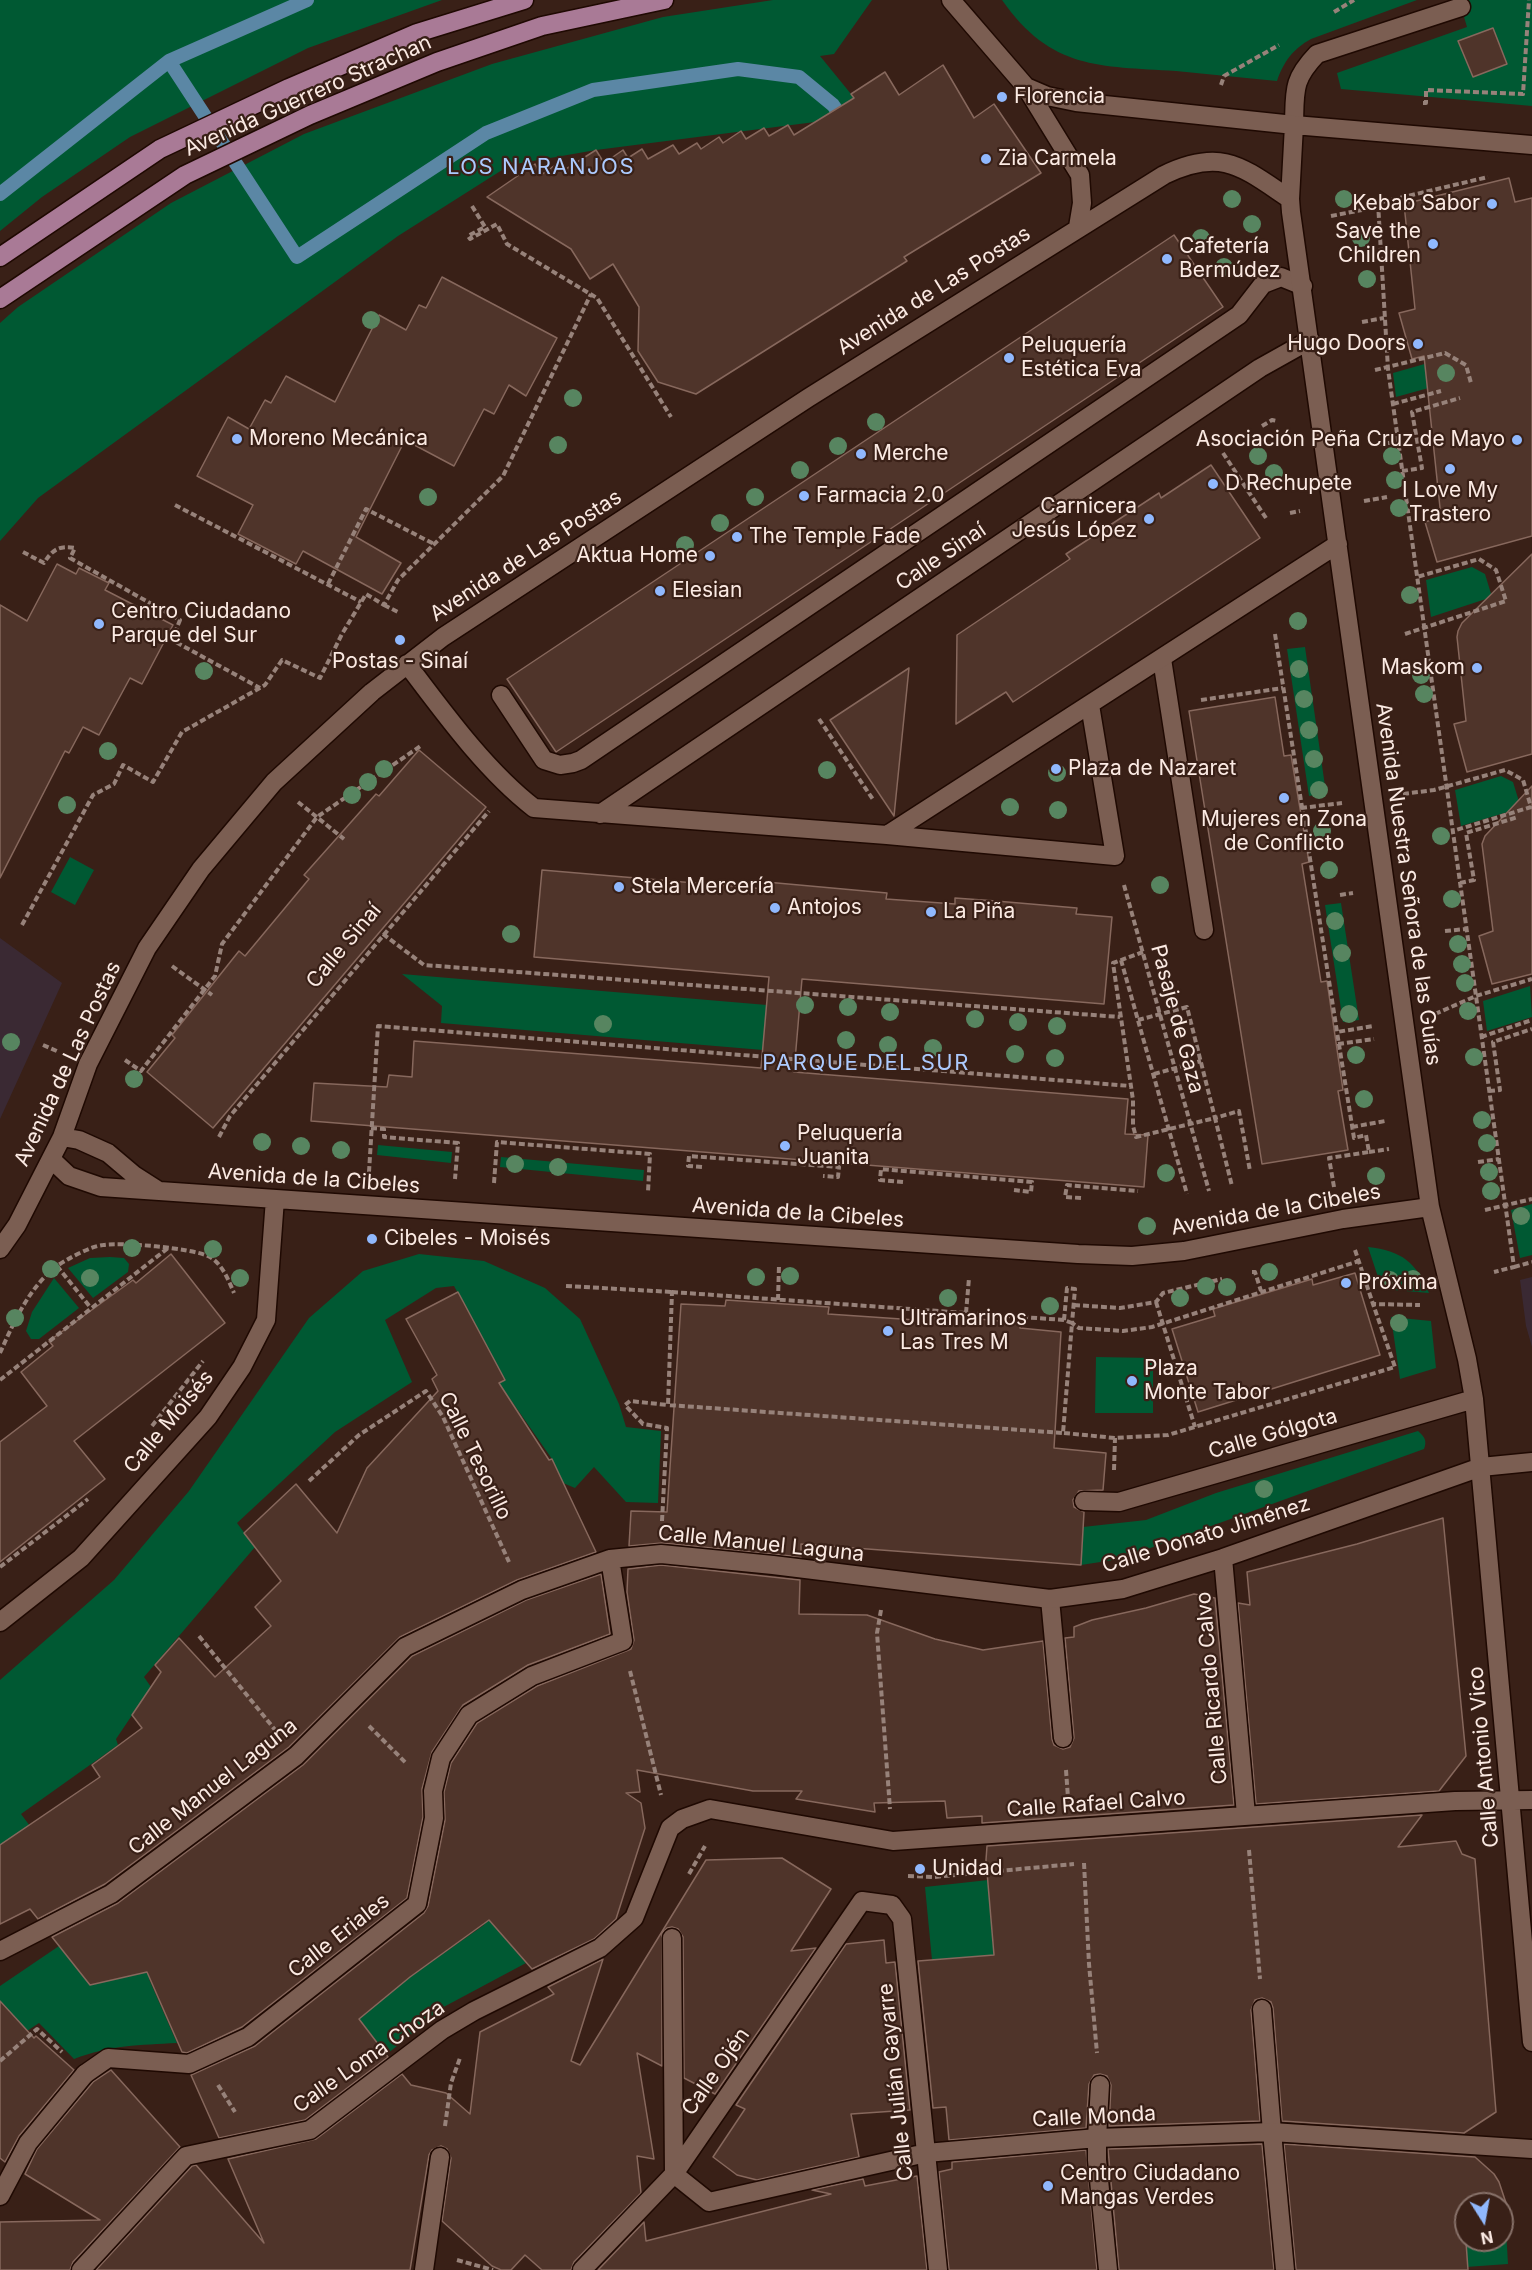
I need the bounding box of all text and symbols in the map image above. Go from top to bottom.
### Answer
street label: Avenida Guerrero Strachan [181,30,435,162]
place label: Florencia [1014,84,1105,110]
marker: Florencia [995,90,1009,104]
place label: Zia Carmela [998,146,1117,172]
marker: Zia Carmela [979,152,993,166]
district label: LOS NARANJOS [447,154,635,180]
place label: Kebab Sabor [1352,191,1480,217]
marker: Kebab Sabor [1485,197,1499,211]
place label: Save the Children [1335,219,1421,269]
street label: Avenida de Las Postas [833,221,1035,361]
place label: Cafetería Bermúdez [1179,234,1280,284]
marker: Save the Children [1426,237,1440,251]
marker: Cafetería Bermúdez [1160,252,1174,266]
place label: Hugo Doors [1287,331,1406,357]
place label: Peluquería Estética Eva [1021,333,1142,383]
marker: Hugo Doors [1411,337,1425,351]
marker: Peluquería Estética Eva [1002,351,1016,365]
place label: Moreno Mecánica [249,426,428,452]
place label: Asociación Peña Cruz de Mayo [1196,427,1505,453]
marker: Moreno Mecánica [230,432,244,446]
marker: Asociación Peña Cruz de Mayo [1510,433,1524,447]
place label: Merche [873,441,948,467]
marker: Merche [854,447,868,461]
marker: I Love My Trastero [1443,462,1457,476]
place label: D Rechupete [1225,471,1352,497]
marker: D Rechupete [1206,477,1220,491]
place label: I Love My Trastero [1402,478,1498,528]
place label: Farmacia 2.0 [816,483,944,509]
street label: Avenida de Las Postas [426,485,626,627]
marker: Farmacia 2.0 [797,489,811,503]
place label: Carnicera Jesús López [1011,494,1137,544]
marker: Carnicera Jesús López [1142,512,1156,526]
street label: Calle Sinaí [891,518,991,596]
place label: The Temple Fade [749,524,921,550]
marker: The Temple Fade [730,530,744,544]
place label: Aktua Home [576,543,698,569]
marker: Aktua Home [703,549,717,563]
place label: Elesian [672,578,742,604]
marker: Elesian [653,584,667,598]
place label: Centro Ciudadano Parque del Sur [111,599,291,649]
marker: Centro Ciudadano Parque del Sur [92,617,106,631]
marker: Postas - Sinaí [393,633,407,647]
place label: Postas - Sinaí [332,649,468,675]
place label: Maskom [1381,655,1465,681]
marker: Maskom [1470,661,1484,675]
street label: Avenida Nuestra Señora de las Guías [1370,701,1446,1067]
place label: Plaza de Nazaret [1068,756,1236,782]
marker: Plaza de Nazaret [1049,762,1063,776]
marker: Mujeres en Zona de Conflicto [1277,791,1291,805]
place label: Mujeres en Zona de Conflicto [1201,807,1367,857]
place label: Stela Mercería [631,874,774,900]
marker: Stela Mercería [612,880,626,894]
place label: Antojos [787,895,862,921]
street label: Calle Sinaí [301,898,387,994]
place label: La Piña [943,899,1015,925]
marker: Antojos [768,901,782,915]
marker: La Piña [924,905,938,919]
street label: Pasaje de Gaza [1145,942,1209,1096]
street label: Avenida de Las Postas [9,958,127,1170]
district label: PARQUE DEL SUR [762,1050,970,1076]
place label: Peluquería Juanita [797,1121,903,1171]
marker: Peluquería Juanita [778,1139,792,1153]
street label: Avenida de la Cibeles [207,1159,421,1199]
street label: Avenida de la Cibeles [1169,1179,1383,1241]
street label: Avenida de la Cibeles [691,1193,905,1233]
place label: Cibeles - Moisés [384,1226,550,1252]
marker: Cibeles - Moisés [365,1232,379,1246]
place label: Próxima [1358,1270,1438,1296]
marker: Próxima [1339,1276,1353,1290]
place label: Ultramarinos Las Tres M [900,1306,1027,1356]
marker: Ultramarinos Las Tres M [881,1324,895,1338]
place label: Plaza Monte Tabor [1144,1356,1270,1406]
street label: Calle Moisés [119,1365,219,1479]
marker: Plaza Monte Tabor [1125,1374,1139,1388]
street label: Calle Tesorillo [433,1388,517,1524]
street label: Calle Gólgota [1206,1404,1340,1464]
street label: Calle Donato Jiménez [1099,1491,1313,1579]
street label: Calle Manuel Laguna [657,1521,865,1567]
street label: Calle Ricardo Calvo [1191,1591,1233,1785]
street label: Calle Antonio Vico [1464,1665,1504,1849]
street label: Calle Manuel Laguna [124,1713,302,1861]
street label: Calle Rafael Calvo [1006,1785,1186,1823]
place label: Unidad [932,1856,1003,1882]
marker: Unidad [913,1862,927,1876]
street label: Calle Eriales [283,1889,395,1983]
street label: Calle Julián Gayarre [873,1982,919,2182]
street label: Calle Loma Choza [288,1995,450,2119]
street label: Calle Ojén [677,2023,755,2121]
street label: Calle Monda [1031,2101,1157,2133]
place label: Centro Ciudadano Mangas Verdes [1060,2161,1240,2211]
marker: Centro Ciudadano Mangas Verdes [1041,2179,1055,2193]
north arrow [1454,2192,1514,2252]
text: N [1479,2227,1495,2249]

